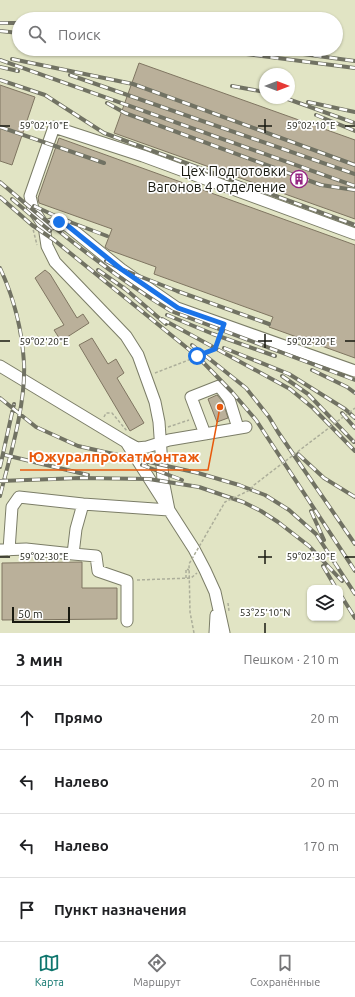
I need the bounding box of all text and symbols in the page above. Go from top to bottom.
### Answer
search box [12,12,343,56]
icon: search [26,23,48,45]
text: Поиск [58,26,101,43]
north arrow [259,68,295,104]
text: 59°02'10"E [19,120,69,131]
text: 59°02'10"E [286,120,336,131]
place label: Цех Подготовки Вагонов 4 отделение [148,163,286,195]
building icon: Цех Подготовки Вагонов 4 отделение [289,169,309,189]
route end [50,213,68,231]
text: 59°02'20"E [19,336,69,347]
text: 59°02'20"E [286,336,336,347]
route start [188,347,206,365]
callout: Южуралпрокатмонтаж [20,443,208,470]
text: Южуралпрокатмонтаж [28,448,200,465]
text: 59°02'30"E [19,551,69,562]
text: 59°02'30"E [286,551,336,562]
map controls [307,585,343,621]
button: layers [307,585,343,621]
scale bar [12,605,70,624]
text: 53°25'10"N [240,607,290,618]
text: 50 m [18,608,42,620]
text: 3 мин [16,650,63,669]
text: Пешком · 210 m [243,652,339,666]
icon: ahead [16,707,38,729]
text: Прямо [54,709,103,726]
text: 20 m [310,711,339,725]
icon: left [16,771,38,793]
text: Налево [54,773,109,790]
text: 20 m [310,775,339,789]
icon: left [16,835,38,857]
text: Налево [54,837,109,854]
text: 170 m [303,839,339,853]
icon: arrive [16,899,38,921]
text: Пункт назначения [54,901,187,918]
tab: Карта [35,952,64,988]
tab: Маршрут [133,952,181,988]
tab: Сохранённые [250,952,320,988]

